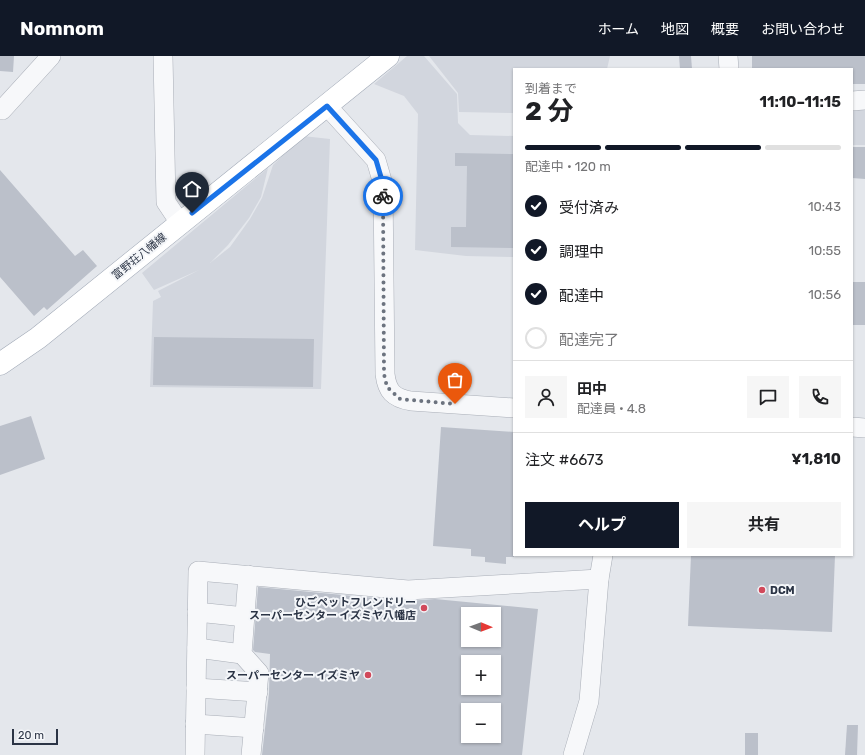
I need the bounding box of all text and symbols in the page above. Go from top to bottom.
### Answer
text: Nomnom [20,17,104,40]
text: ホーム [597,21,639,38]
text: 地図 [661,21,689,38]
text: 概要 [711,21,739,38]
text: お問い合わせ [761,21,845,38]
text: 到着まで [525,81,577,96]
text: 11:10–11:15 [760,93,841,111]
text: 2 分 [525,96,573,127]
text: 配達中 · 120 m [525,159,611,174]
pin [175,172,209,213]
courier [363,176,403,216]
icon: home [181,178,203,200]
icon: bike [372,185,394,207]
icon: check [525,195,547,217]
text: 受付済み [559,199,619,217]
text: 10:43 [808,199,841,214]
street label: 富野荘八幡線 [110,231,169,282]
icon: check [525,239,547,261]
text: 調理中 [559,243,604,261]
text: 10:55 [808,243,841,258]
icon: check [525,283,547,305]
text: 配達中 [559,287,604,305]
text: 10:56 [808,287,841,302]
text: 配達完了 [559,331,619,349]
pin [438,363,472,404]
icon: bag [444,369,466,391]
button: person [525,376,567,418]
button: chat [747,376,789,418]
button: phone [799,376,841,418]
text: 田中 [577,380,607,398]
text: 配達員 · 4.8 [577,401,646,416]
text: ¥1,810 [791,450,841,468]
text: 注文 #6673 [525,451,603,469]
button: ヘルプ [525,502,679,548]
button: 共有 [687,502,841,548]
place label: DCM [770,584,795,597]
marker: DCM [757,585,767,595]
place label: ひごペットフレンドリー スーパーセンター イズミヤ八幡店 [249,596,416,622]
marker: ひごペットフレンドリー スーパーセンター イズミヤ八幡店 [419,603,429,613]
north arrow [461,607,501,647]
map controls [461,607,501,743]
button: + [461,655,501,695]
place label: スーパーセンター イズミヤ [226,669,360,682]
marker: スーパーセンター イズミヤ [363,670,373,680]
button: − [461,703,501,743]
scale bar [12,727,58,746]
text: 20 m [18,729,44,742]

